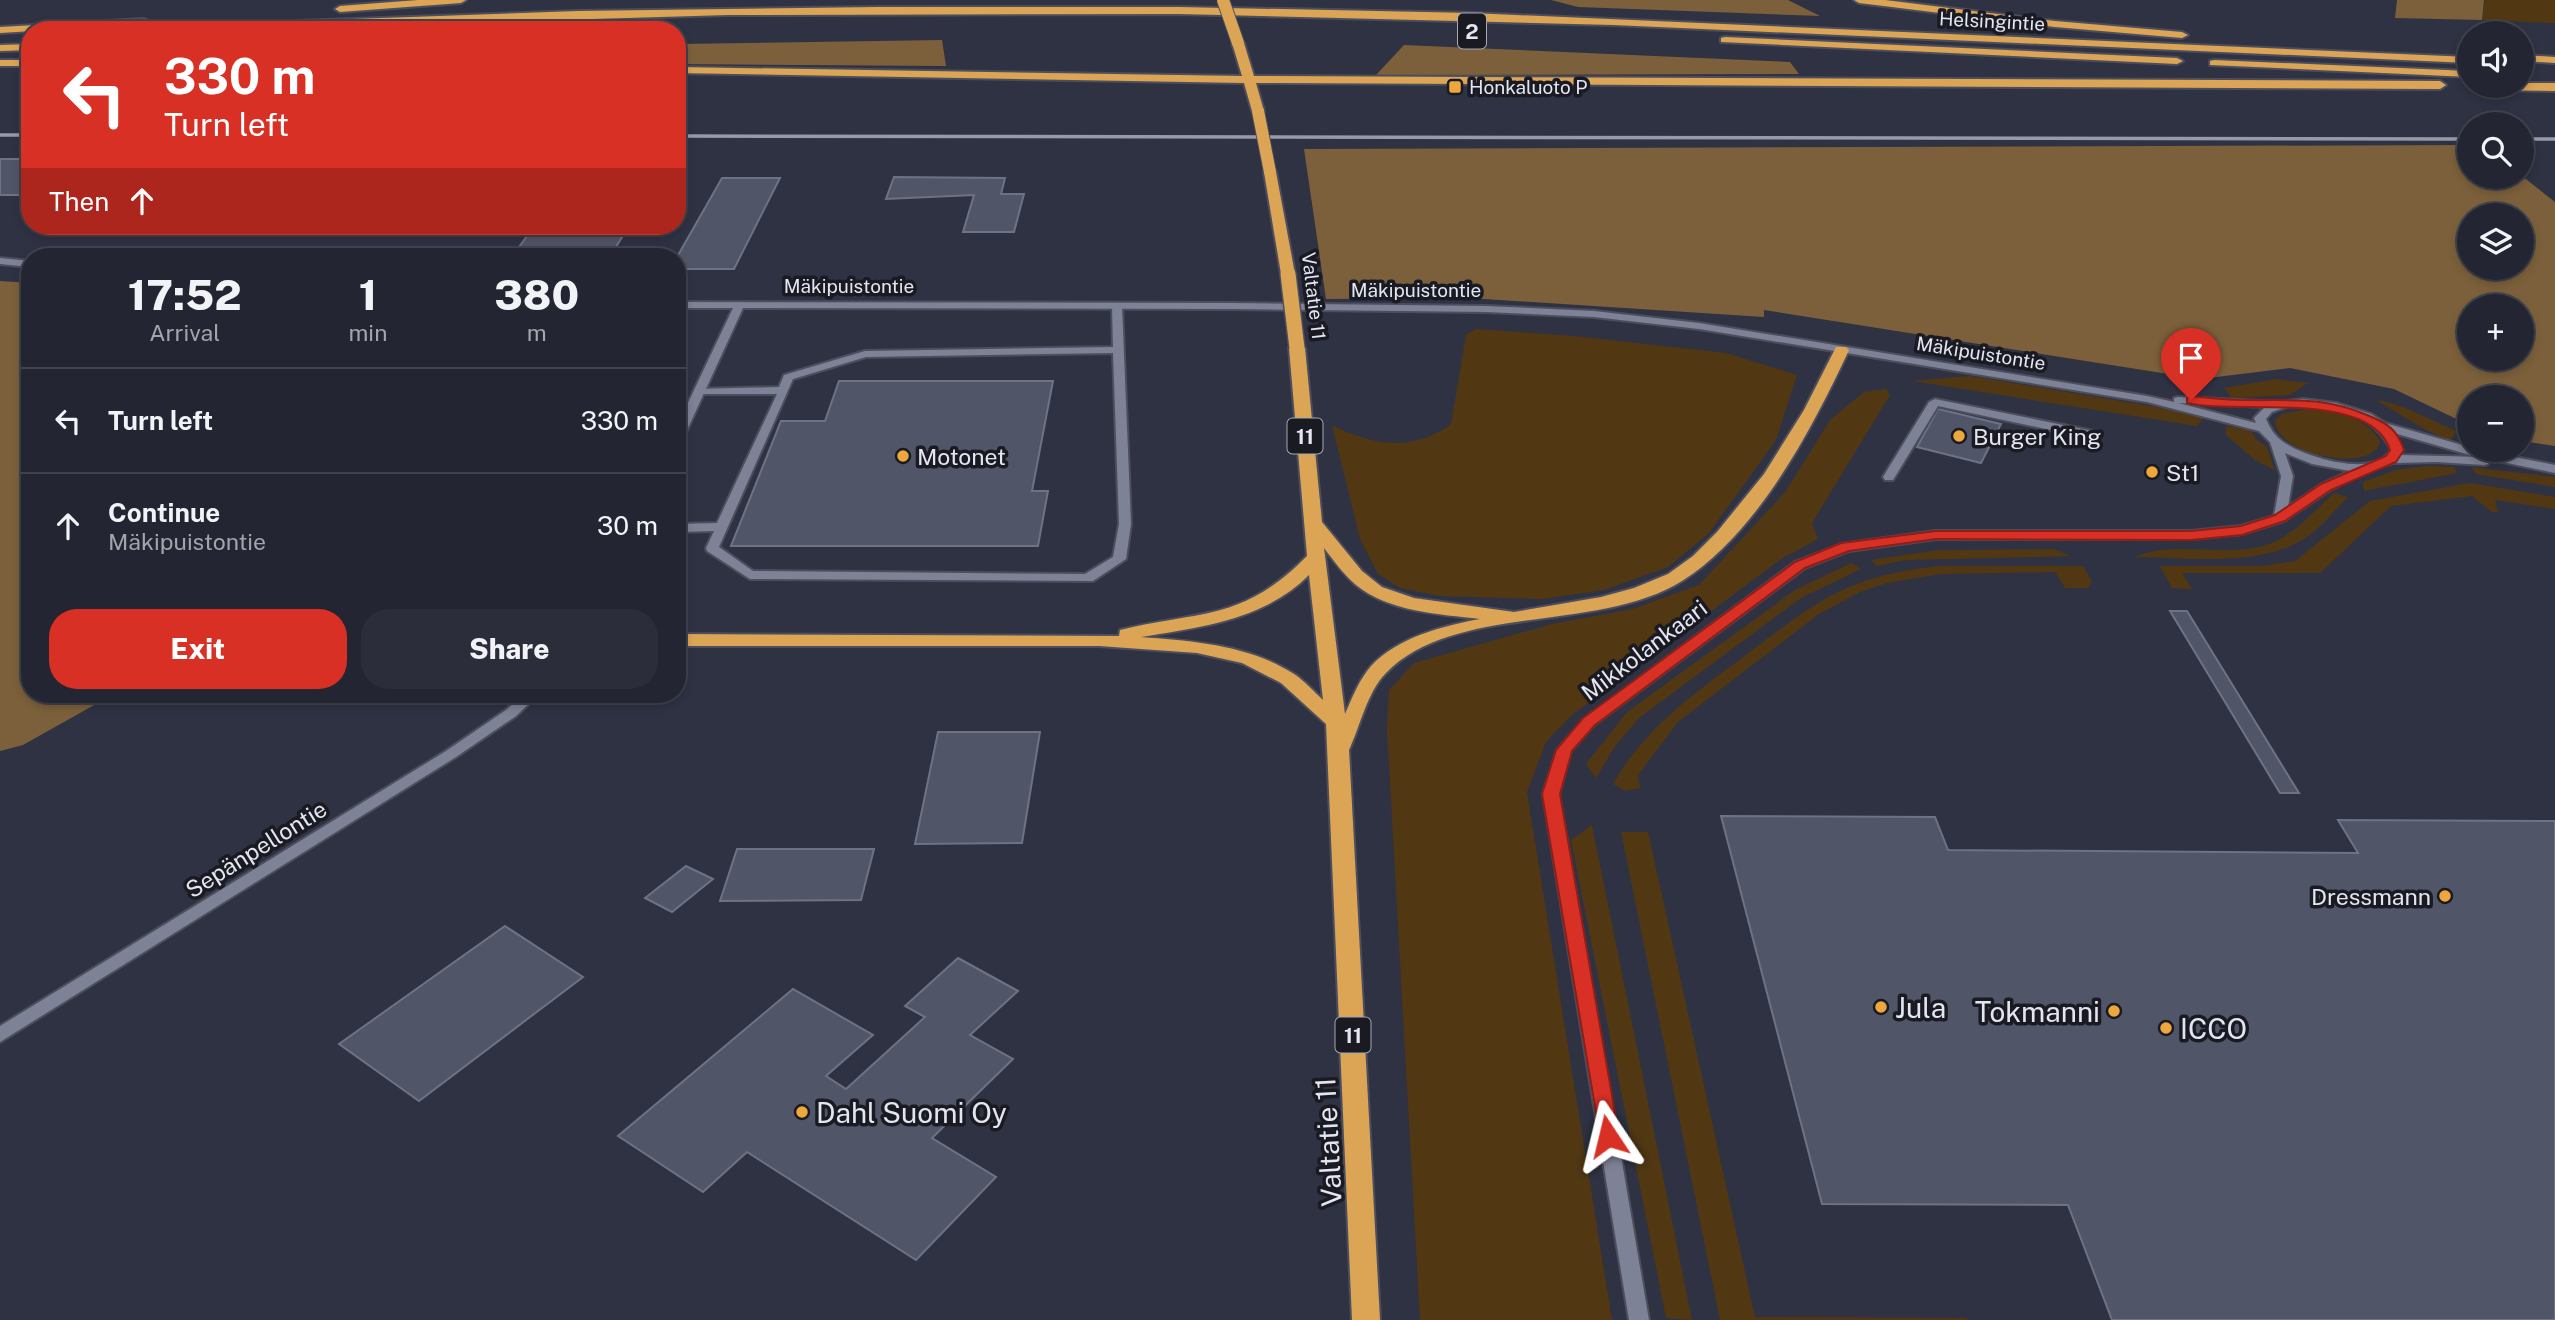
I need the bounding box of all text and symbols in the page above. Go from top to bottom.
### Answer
street label: Helsingintie [1938,7,2046,35]
road number: 2 [1458,14,1486,48]
map controls [2457,21,2534,462]
button: sound [2457,21,2534,98]
text: 330 m [164,47,315,105]
icon: left [49,49,140,140]
place label: Honkaluoto P [1469,76,1587,98]
marker: Honkaluoto P [1447,79,1463,95]
text: Turn left [164,106,289,143]
button: search [2457,112,2534,189]
icon: ahead [123,182,161,220]
text: Then [49,186,109,217]
button: layers [2457,203,2534,280]
street label: Valtatie 11 [1298,251,1330,341]
text: 17:52 [128,270,242,319]
text: 1 [359,270,377,319]
text: 380 [494,270,579,319]
street label: Mäkipuistontie [784,275,914,297]
street label: Mäkipuistontie [1351,279,1481,301]
button: + [2457,294,2534,371]
text: Arrival [149,319,220,346]
text: min [348,319,387,346]
text: m [527,319,547,346]
pin [2161,328,2221,400]
street label: Mäkipuistontie [1915,332,2047,374]
icon: arrive [2172,339,2210,377]
button: − [2457,385,2534,462]
icon: left [49,402,87,440]
text: Turn left [108,405,213,436]
text: 330 m [581,405,658,436]
road number: 11 [1288,418,1322,453]
place label: Burger King [1973,423,2101,450]
marker: Burger King [1951,428,1967,444]
place label: Motonet [917,443,1006,470]
marker: Motonet [895,448,911,464]
place label: St1 [2166,459,2199,486]
marker: St1 [2144,464,2160,480]
text: Continue [108,497,220,528]
icon: ahead [49,507,87,545]
text: 30 m [597,510,658,541]
text: Mäkipuistontie [108,528,266,555]
street label: Mikkolankaari [1576,594,1712,706]
button: Exit [49,609,347,689]
button: Share [361,609,658,689]
street label: Sepänpellontie [181,795,331,903]
place label: Dressmann [2311,883,2431,910]
marker: Dressmann [2437,888,2453,904]
place label: Jula [1895,991,1946,1024]
place label: Tokmanni [1975,995,2100,1028]
marker: Jula [1873,999,1889,1015]
marker: Tokmanni [2106,1003,2122,1019]
place label: ICCO [2180,1012,2247,1045]
road number: 11 [1336,1018,1370,1052]
marker: ICCO [2158,1020,2174,1036]
street label: Valtatie 11 [1308,1077,1348,1207]
place label: Dahl Suomi Oy [816,1096,1007,1129]
position arrow [1571,1099,1645,1173]
marker: Dahl Suomi Oy [794,1104,810,1120]

